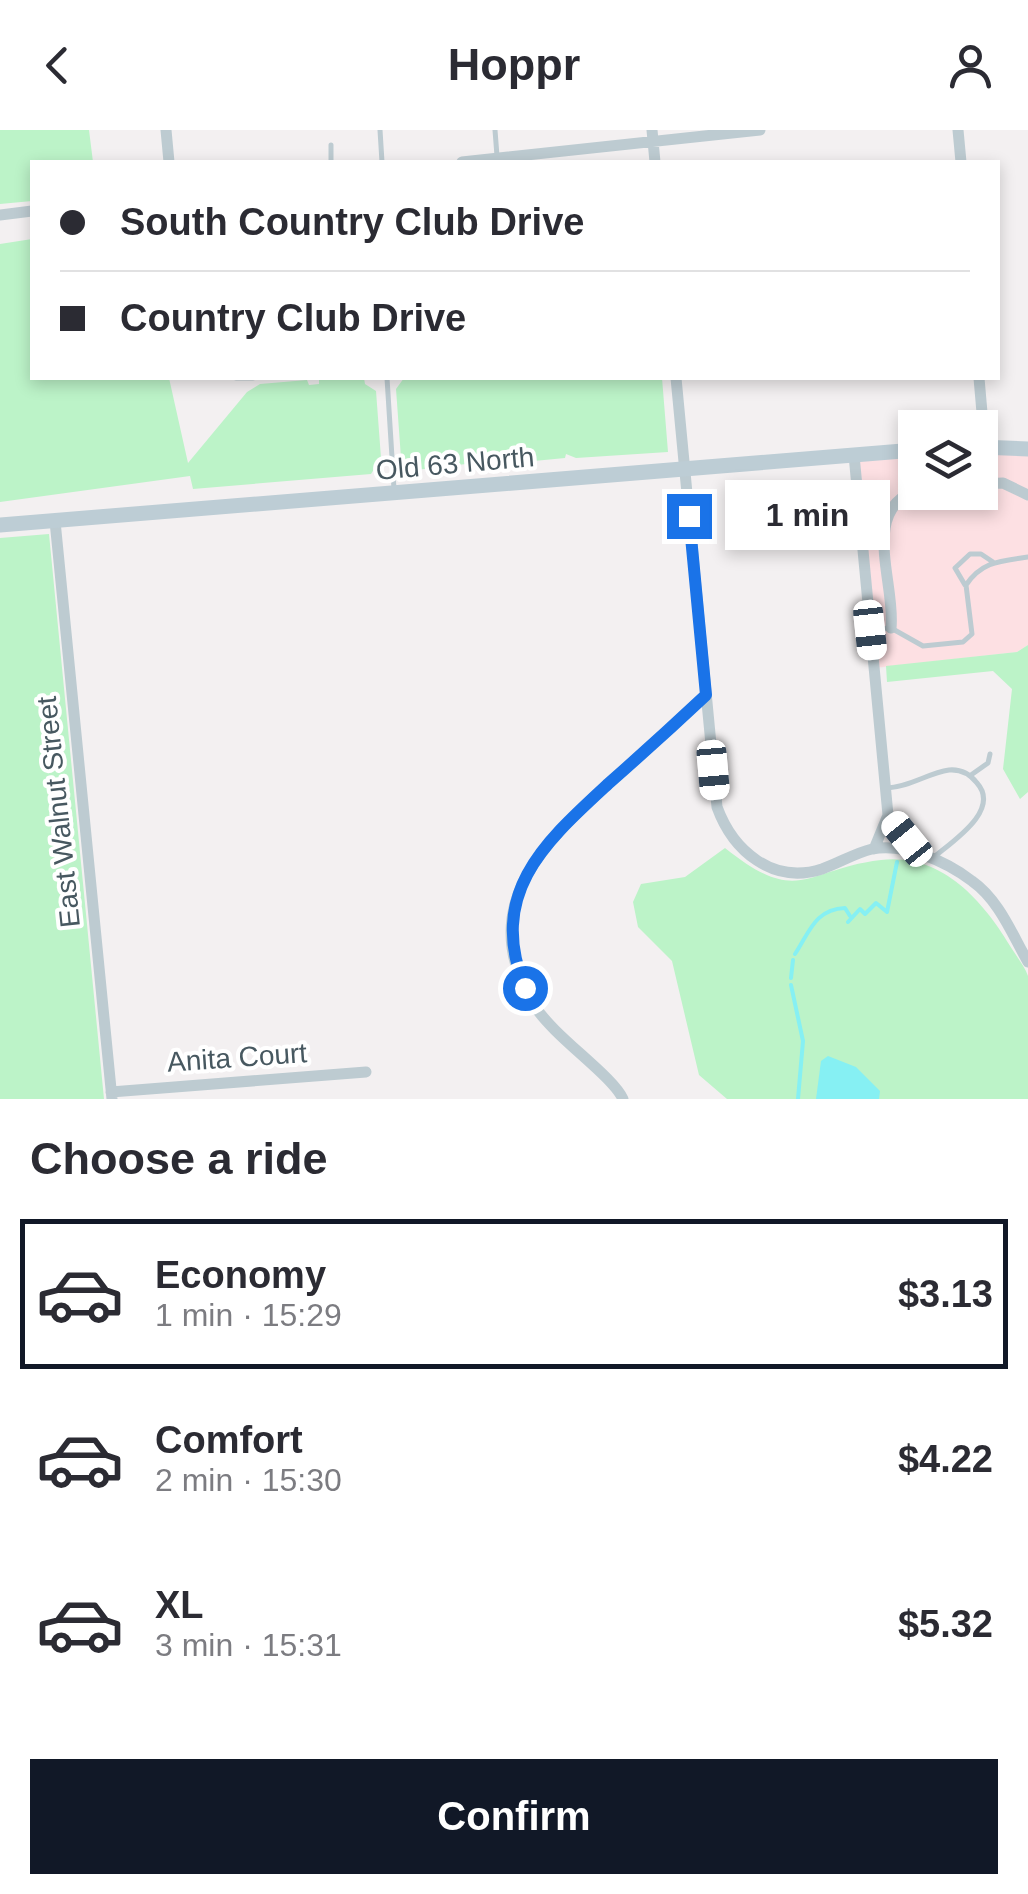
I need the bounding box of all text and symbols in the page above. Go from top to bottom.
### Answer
icon: back [30,38,85,93]
icon: person [943,38,998,93]
text: Hoppr [448,39,580,90]
text: South Country Club Drive [120,201,584,243]
text: Country Club Drive [120,297,466,339]
map controls [898,410,998,510]
button: layers [898,410,998,510]
street label: Old 63 North [375,441,535,486]
callout: 1 min [724,481,889,551]
route end [667,494,712,539]
text: 1 min [766,497,849,533]
car [852,599,888,661]
street label: East Walnut Street [31,695,86,929]
car [695,739,731,801]
car [876,806,938,872]
route start [503,966,548,1011]
street label: Anita Court [166,1037,308,1078]
text: Choose a ride [30,1133,328,1184]
icon: car [35,1249,125,1339]
text: Economy [155,1254,326,1296]
text: $3.13 [898,1273,993,1315]
text: 1 min · 15:29 [155,1297,342,1333]
icon: car [35,1414,125,1504]
text: Comfort [155,1419,303,1461]
text: $4.22 [898,1438,993,1480]
text: 2 min · 15:30 [155,1462,342,1498]
icon: car [35,1579,125,1669]
text: XL [155,1584,204,1626]
text: $5.32 [898,1603,993,1645]
text: 3 min · 15:31 [155,1627,342,1663]
button: Confirm [30,1759,998,1874]

